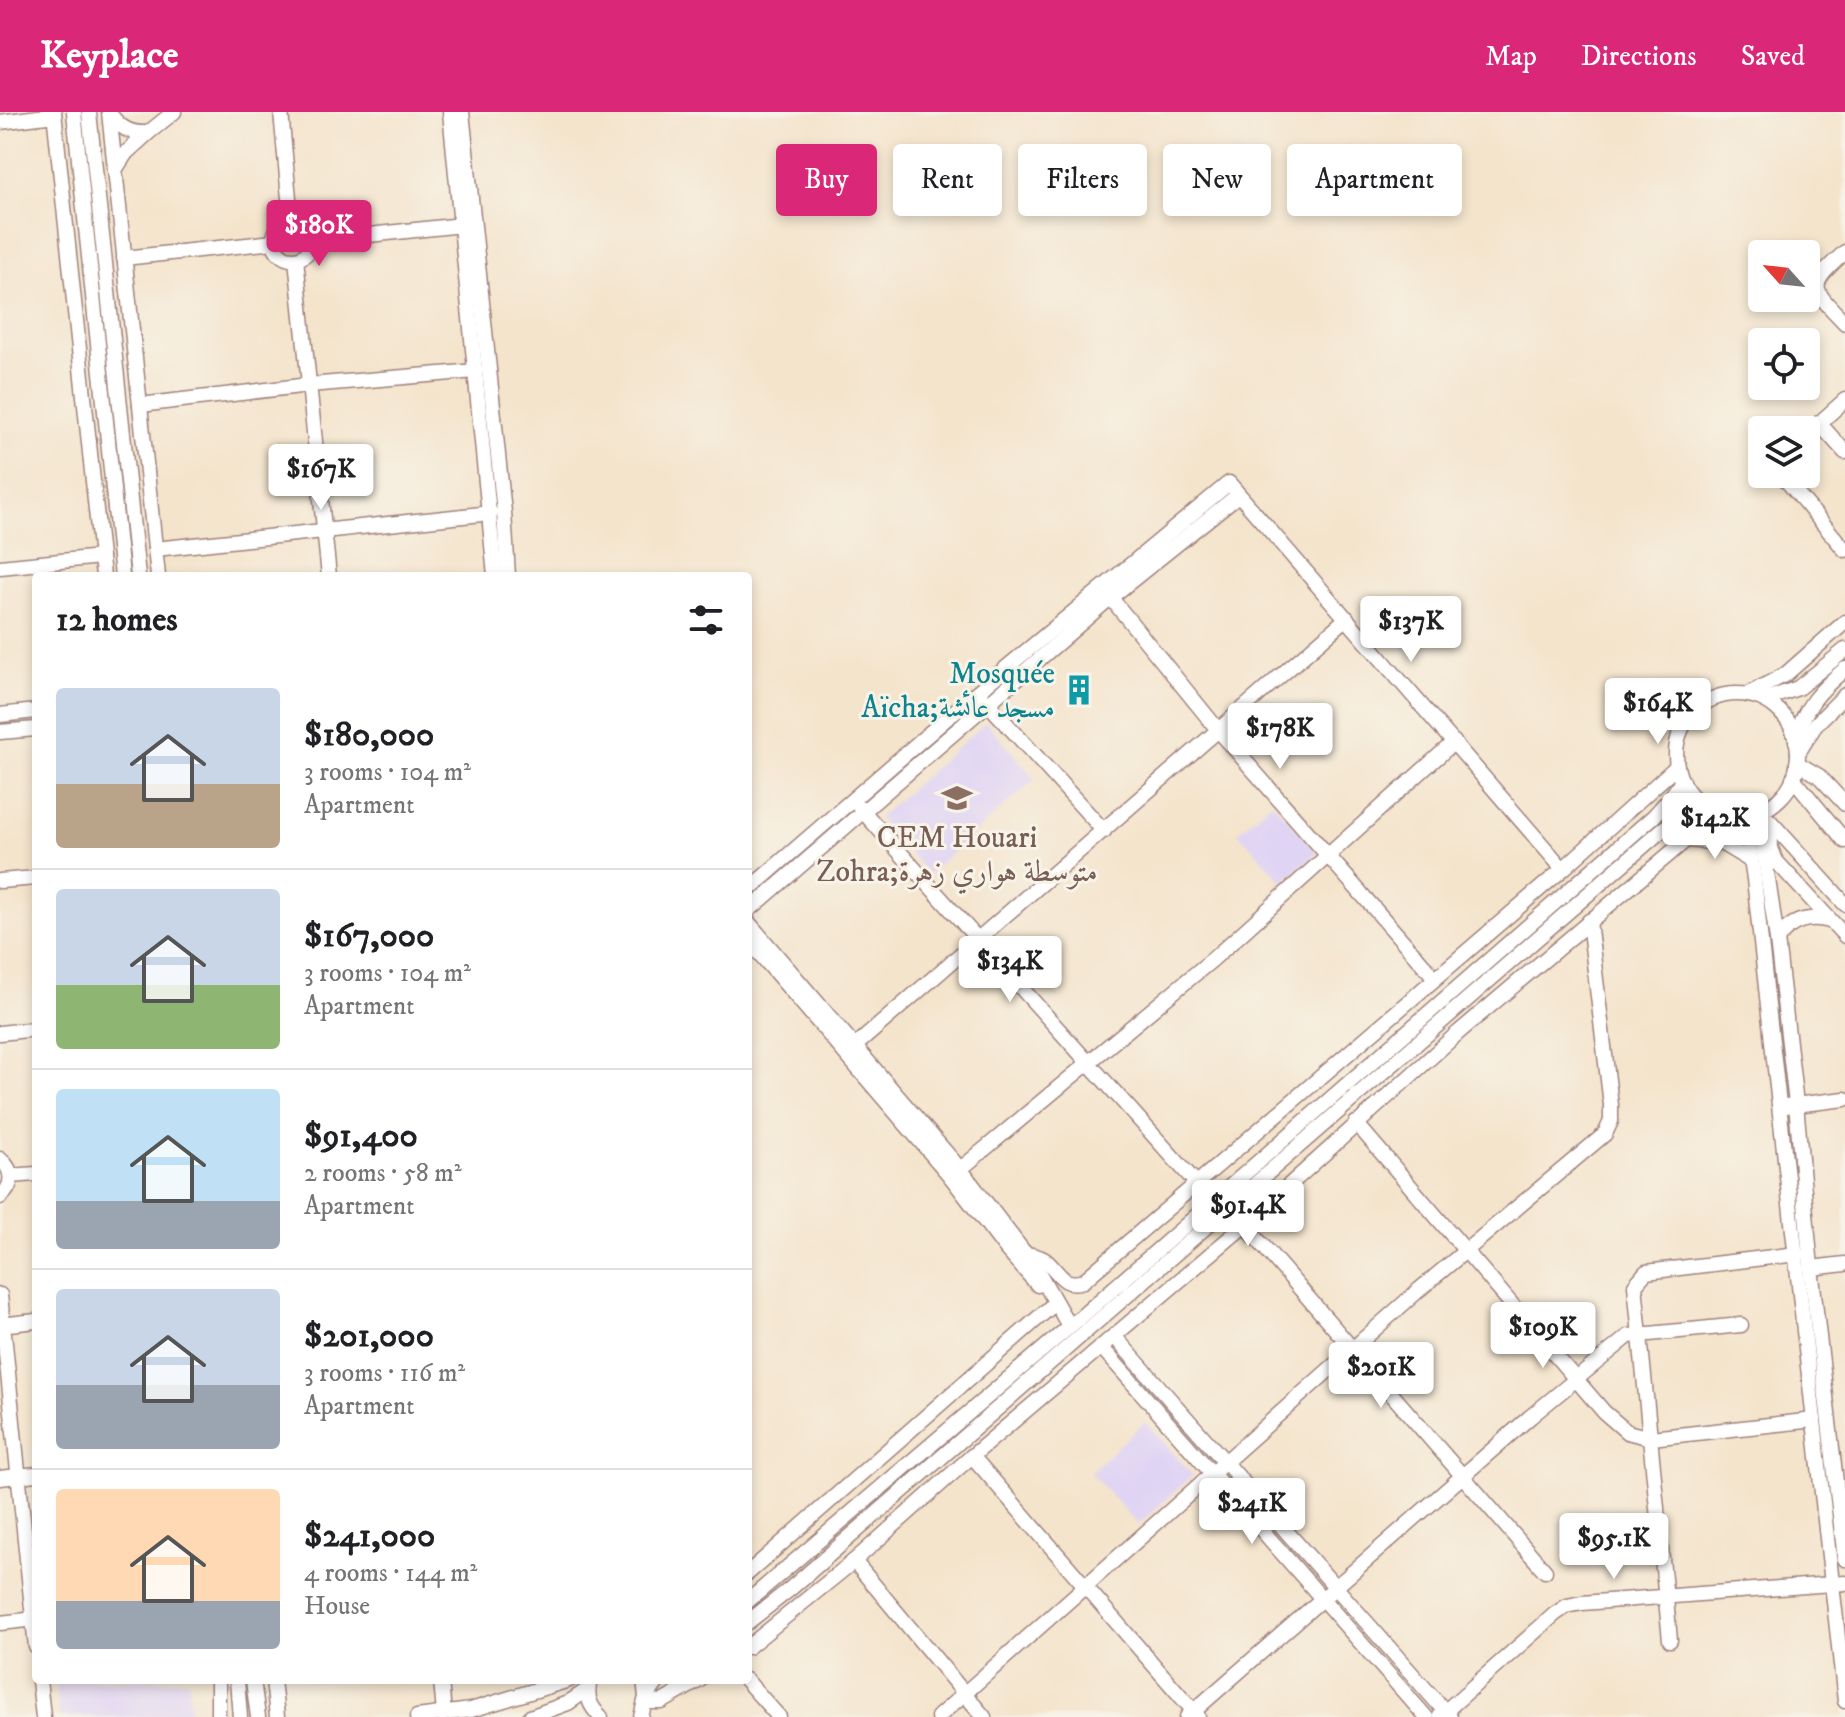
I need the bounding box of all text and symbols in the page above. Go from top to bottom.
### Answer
text: Keyplace [40,32,179,80]
text: Map [1485,39,1537,74]
text: Directions [1581,39,1697,74]
text: Saved [1741,39,1805,74]
chip: Buy [776,144,877,216]
chip: Rent [893,144,1002,216]
chip: Filters [1018,144,1147,216]
chip: New [1163,144,1271,216]
chip: Apartment [1287,144,1462,216]
pin: $180K [263,200,375,268]
text: $180K [285,209,354,242]
north arrow [1748,240,1820,312]
map controls [1748,240,1820,488]
button: locate [1748,328,1820,400]
button: layers [1748,416,1820,488]
pin: $167K [265,444,377,512]
text: $167K [286,453,356,486]
pin: $137K [1355,596,1467,664]
icon: filters [684,598,728,642]
text: 12 homes [56,599,178,641]
text: $137K [1378,605,1444,638]
place label: Mosquée Aïcha;مسجد عائشة [861,656,1055,727]
building icon: Mosquée Aïcha;مسجد عائشة [1062,673,1096,707]
pin: $164K [1602,678,1714,746]
text: $164K [1623,687,1693,720]
pin: $178K [1224,703,1336,771]
text: $178K [1246,712,1314,745]
text: $180,000 [304,714,434,756]
icon: home [120,720,216,816]
text: 3 rooms · 104 m² [304,756,471,789]
school or university icon: CEM Houari Zohra;متوسطة هواري زهرة [940,781,974,815]
text: Apartment [304,789,415,822]
pin: $142K [1659,793,1771,861]
text: $142K [1680,802,1750,835]
place label: CEM Houari Zohra;متوسطة هواري زهرة [816,820,1098,895]
text: $167,000 [304,915,434,957]
icon: home [120,921,216,1017]
pin: $134K [954,936,1066,1004]
text: $134K [977,945,1043,978]
text: 3 rooms · 104 m² [304,957,471,990]
text: Apartment [304,990,415,1023]
text: $91,400 [304,1115,418,1157]
icon: home [120,1121,216,1217]
text: 2 rooms · 58 m² [304,1157,462,1190]
pin: $91.4K [1183,1180,1313,1248]
text: $91.4K [1210,1189,1286,1222]
text: Apartment [304,1190,415,1223]
pin: $109K [1487,1302,1599,1370]
text: $109K [1509,1311,1577,1344]
text: $201,000 [304,1315,434,1357]
icon: home [120,1321,216,1417]
pin: $201K [1325,1342,1437,1410]
text: $201K [1347,1351,1415,1384]
text: 3 rooms · 116 m² [304,1357,465,1390]
text: Apartment [304,1390,415,1423]
pin: $241K [1196,1478,1308,1546]
text: $241K [1217,1487,1287,1520]
pin: $95.1K [1549,1513,1679,1581]
text: $241,000 [304,1515,435,1557]
icon: home [120,1521,216,1617]
text: $95.1K [1577,1522,1651,1555]
text: 4 rooms · 144 m² [304,1557,477,1590]
text: House [304,1590,370,1623]

